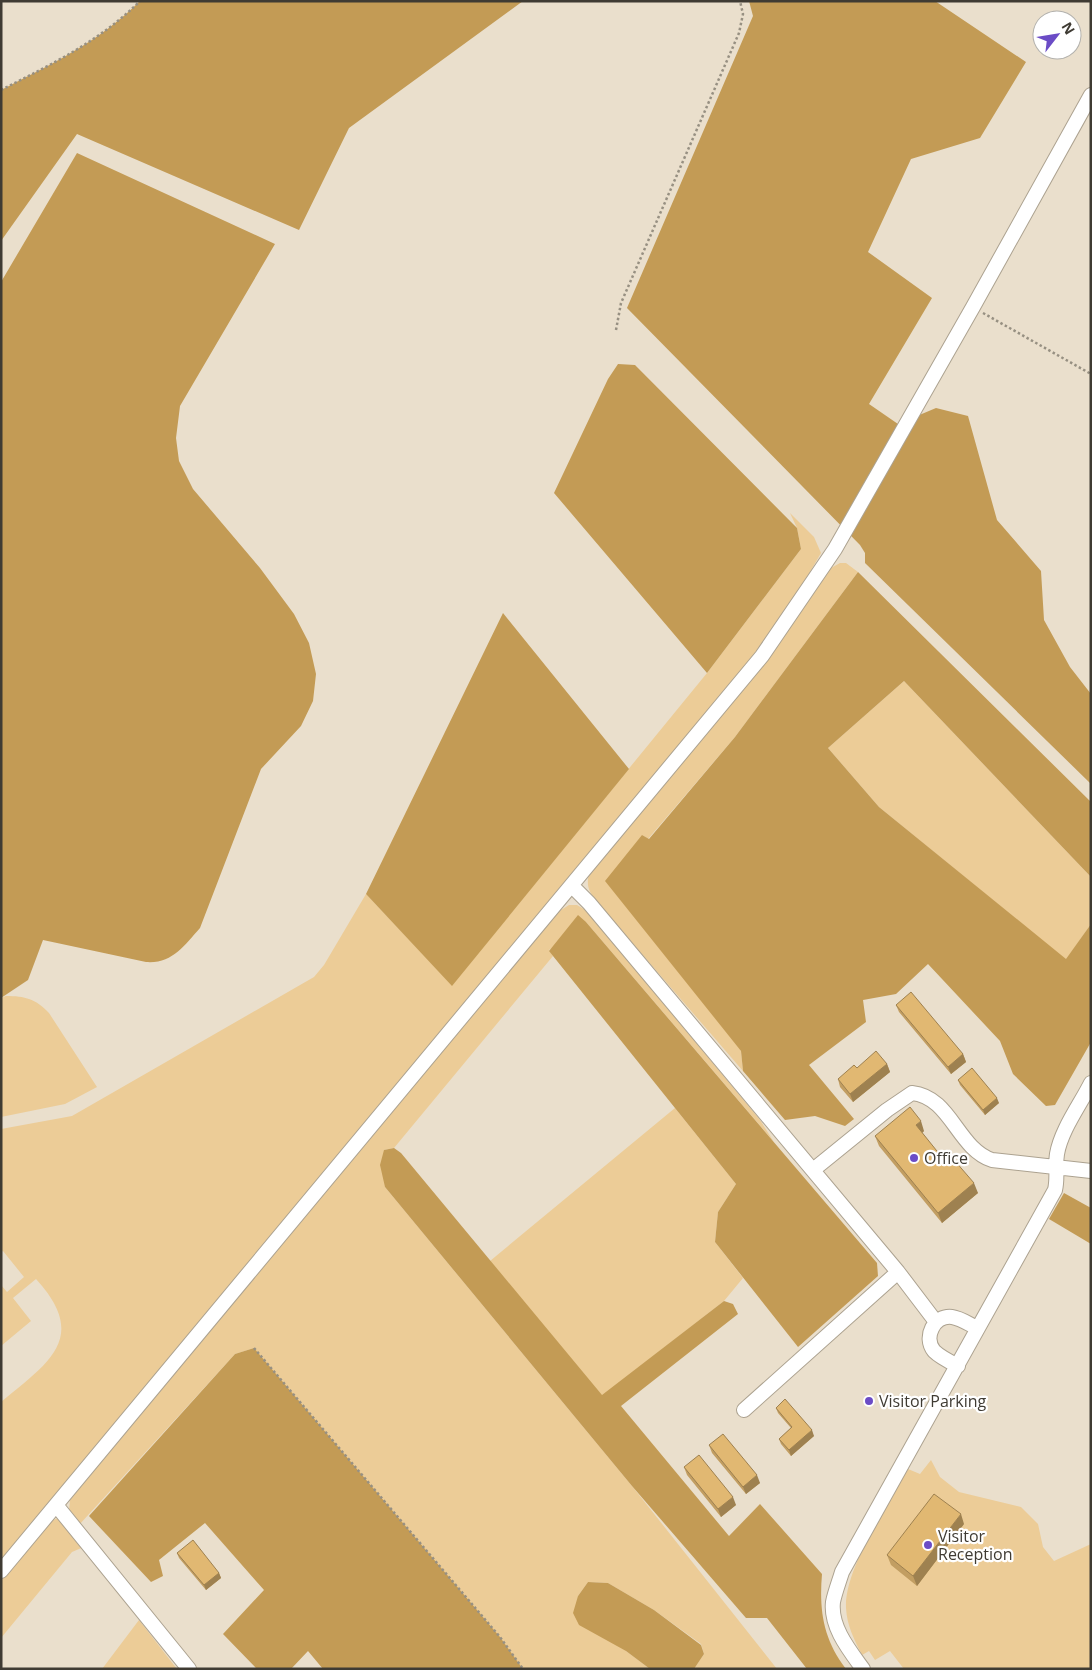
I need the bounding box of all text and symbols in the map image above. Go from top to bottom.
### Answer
north arrow [1032,10,1082,60]
text: N [1057,18,1080,38]
place label: Office [924,1147,968,1169]
marker: Office [908,1152,920,1164]
place label: Visitor Parking [879,1390,987,1412]
marker: Visitor Parking [863,1395,875,1407]
place label: Visitor Reception [938,1525,1012,1565]
marker: Visitor Reception [922,1539,934,1551]

